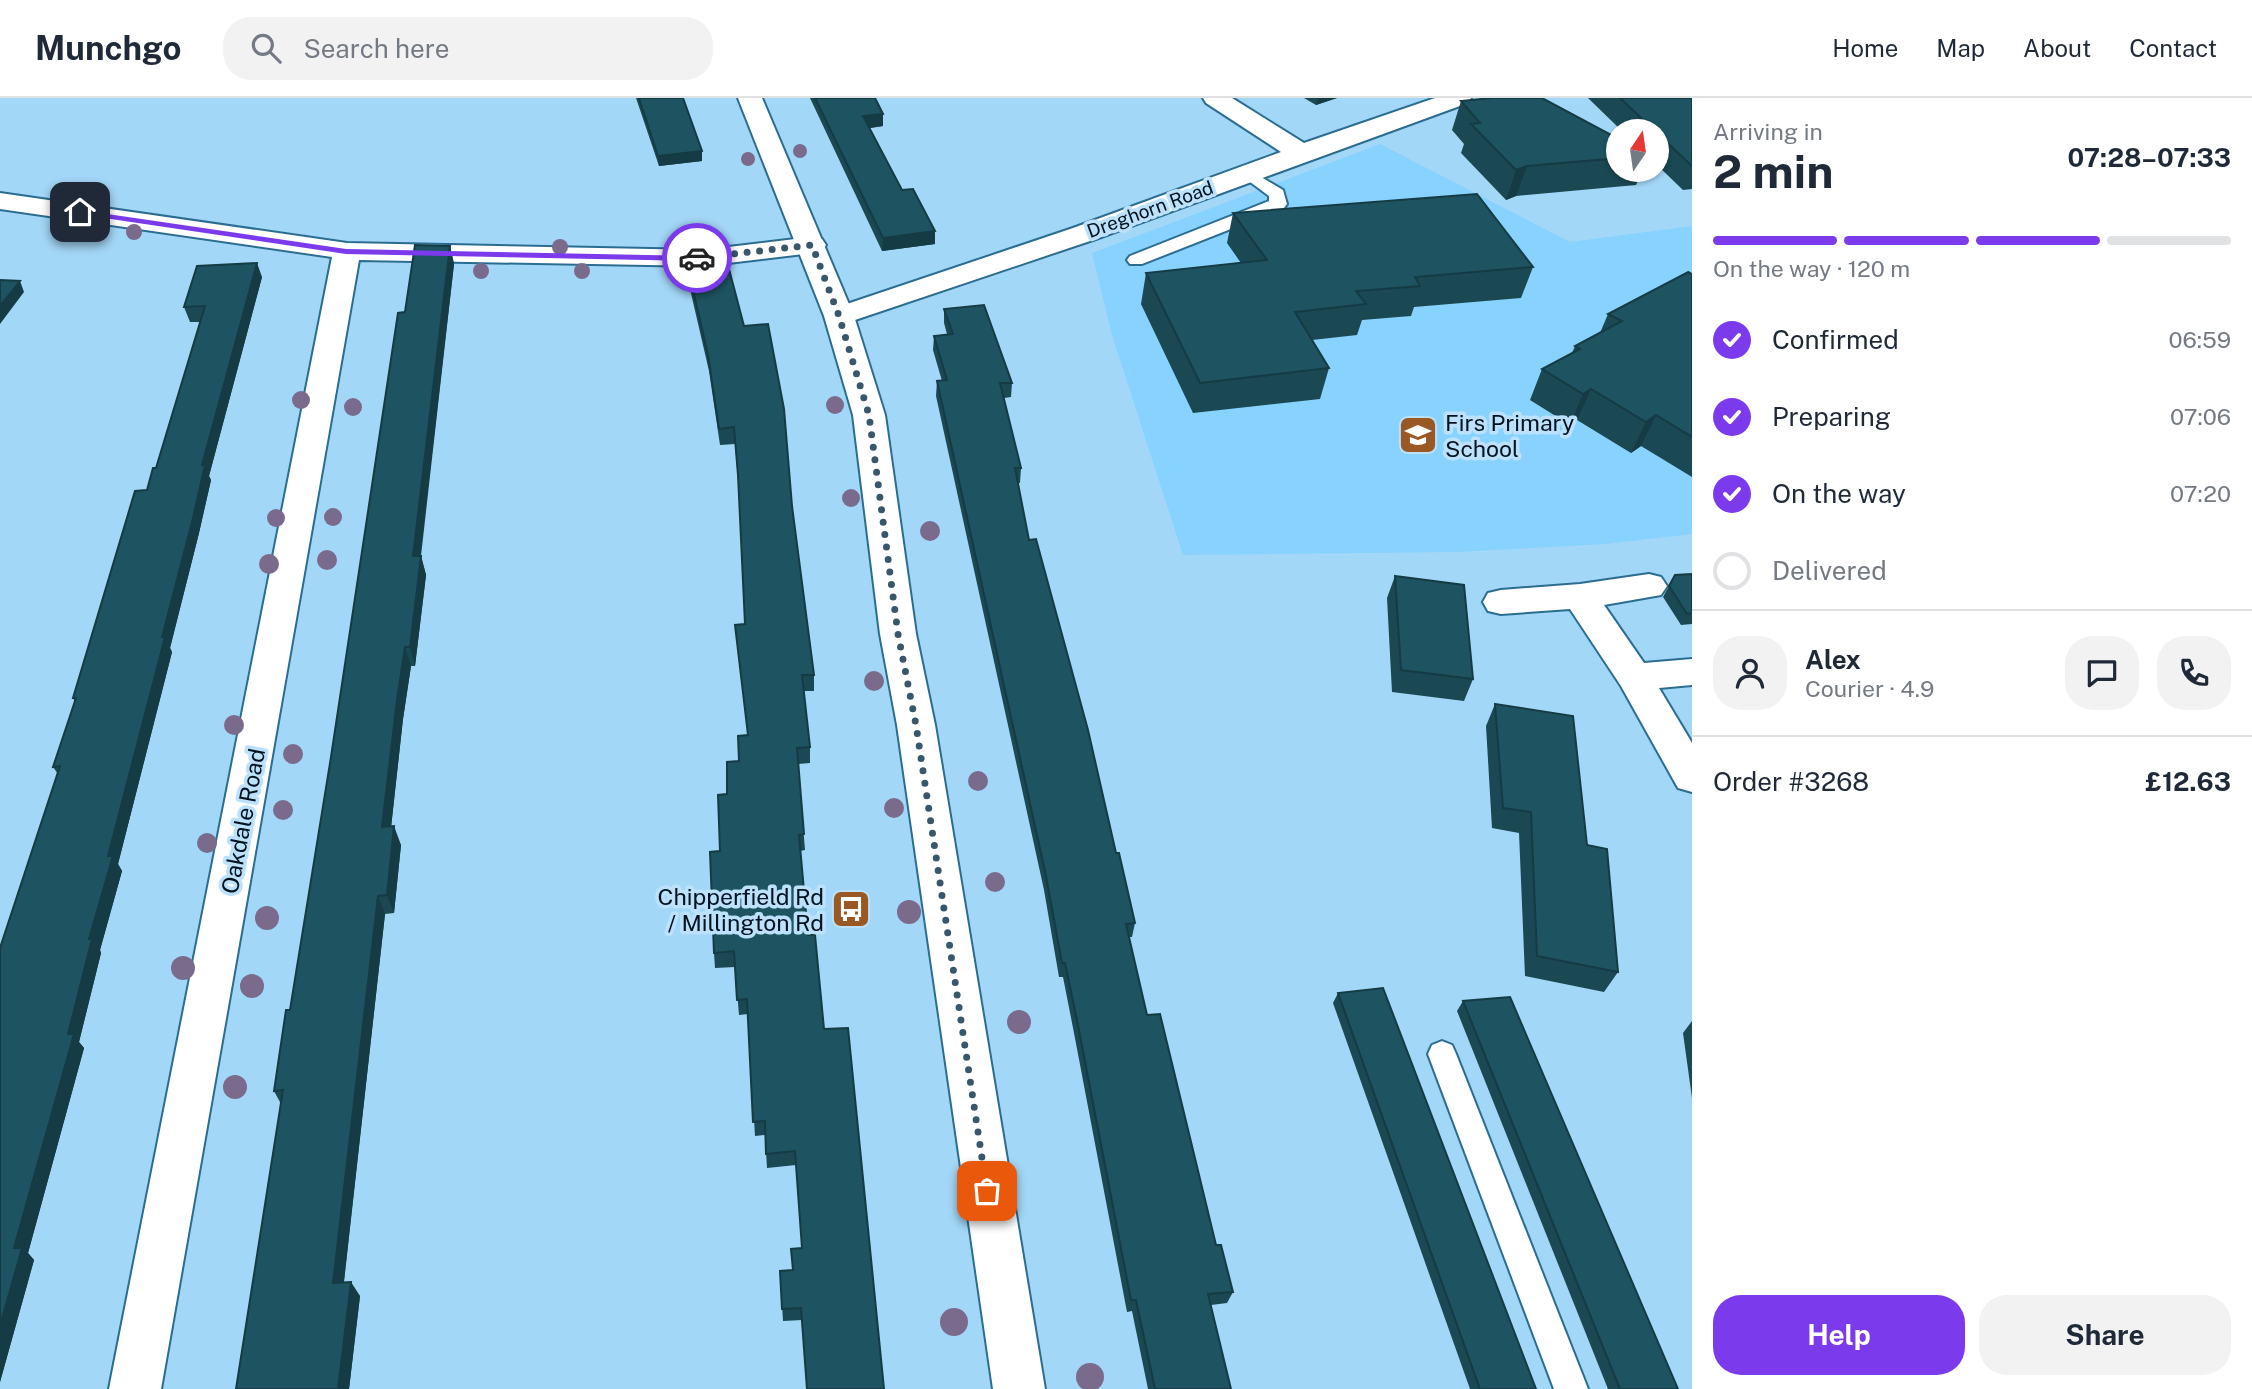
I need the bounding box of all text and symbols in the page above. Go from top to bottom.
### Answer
search box [223,17,713,80]
text: Munchgo [35,29,181,67]
icon: search [247,29,285,67]
text: Search here [303,33,449,64]
text: Home [1832,34,1898,62]
text: Map [1936,34,1985,62]
text: About [2023,34,2091,62]
text: Contact [2129,34,2217,62]
text: Arriving in [1713,118,1823,145]
north arrow [1606,119,1670,182]
map controls [1606,119,1669,182]
text: 07:28–07:33 [2067,142,2231,173]
text: 2 min [1713,144,1833,198]
street label: Dreghorn Road [1084,176,1216,242]
pin [50,182,110,242]
icon: home [61,193,99,231]
courier [662,223,732,293]
icon: car [678,239,716,277]
text: On the way · 120 m [1713,255,1910,282]
icon: check [1713,321,1751,359]
text: Confirmed [1772,324,1899,355]
text: 06:59 [2168,326,2231,353]
icon: check [1713,398,1751,436]
text: Preparing [1772,401,1891,432]
text: 07:06 [2170,403,2231,430]
place label: Firs Primary School [1445,409,1574,462]
school or university icon: Firs Primary School [1397,414,1439,456]
icon: check [1713,475,1751,513]
text: On the way [1772,478,1906,509]
text: 07:20 [2170,480,2231,507]
text: Delivered [1772,555,1887,586]
button: person [1713,636,1787,710]
button: chat [2065,636,2139,710]
button: phone [2157,636,2231,710]
text: Alex [1805,644,1861,675]
text: Courier · 4.9 [1805,675,1934,702]
street label: Oakdale Road [216,746,270,896]
text: Order #3268 [1713,766,1869,797]
text: £12.63 [2145,766,2231,797]
place label: Chipperfield Rd / Millington Rd [658,883,824,936]
bus stop icon: Chipperfield Rd / Millington Rd [830,888,872,930]
pin [957,1161,1017,1221]
icon: bag [968,1172,1006,1210]
button: Help [1713,1295,1965,1375]
button: Share [1979,1295,2231,1375]

